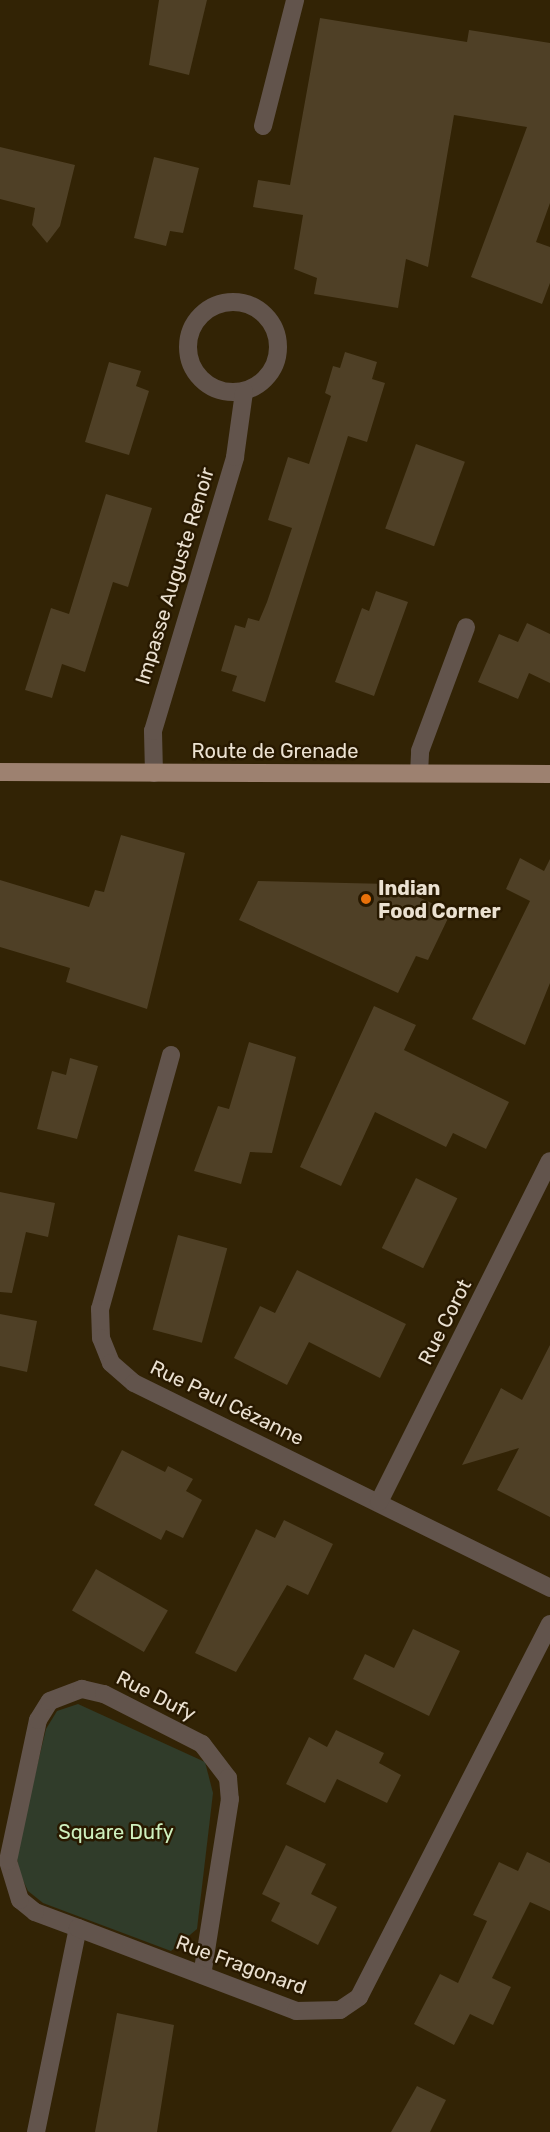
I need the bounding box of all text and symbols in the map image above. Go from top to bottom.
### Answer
street label: Impasse Auguste Renoir [130,464,220,688]
street label: Route de Grenade [192,739,358,763]
place label: Indian Food Corner [378,876,501,923]
marker: Indian Food Corner [359,892,373,906]
street label: Rue Corot [413,1275,477,1369]
street label: Rue Paul Cézanne [146,1355,308,1451]
street label: Rue Dufy [112,1666,200,1726]
park label: Square Dufy [58,1820,174,1844]
street label: Rue Fragonard [173,1930,309,2000]

